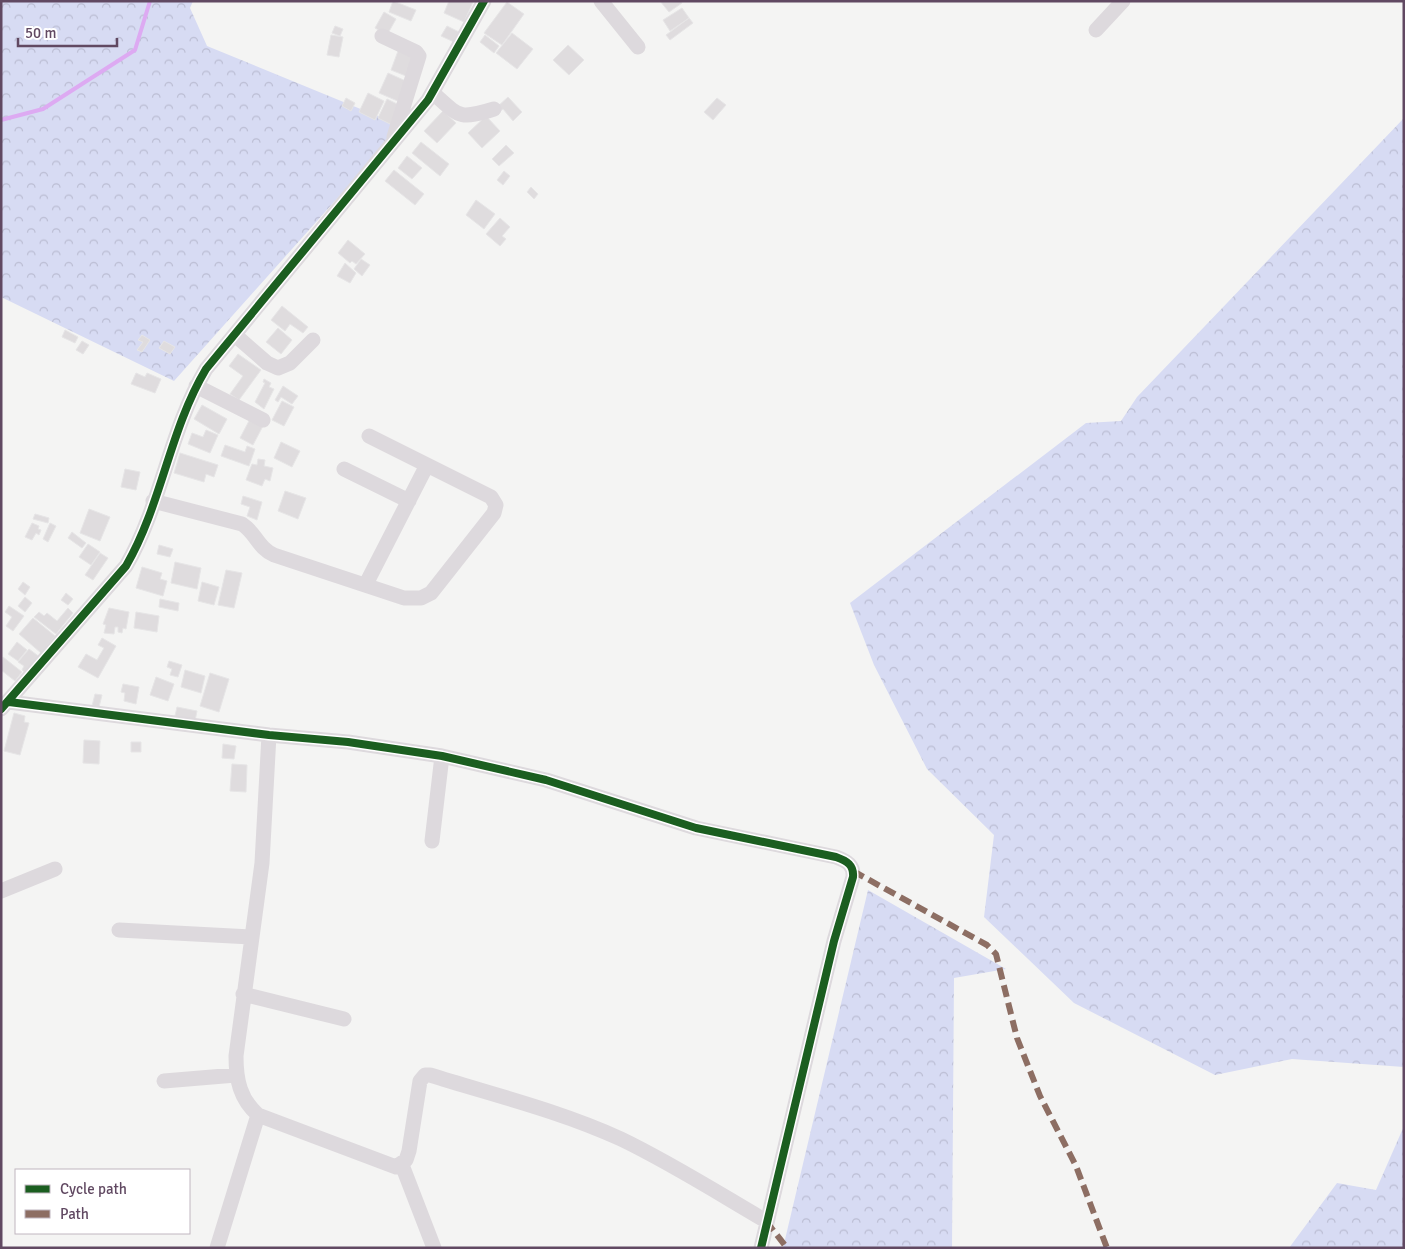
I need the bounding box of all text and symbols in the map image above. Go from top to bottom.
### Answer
scale bar [18,15,116,47]
text: 50 m [25,24,56,42]
legend [15,1169,190,1234]
text: Cycle path [60,1180,127,1198]
text: Path [60,1205,89,1223]

